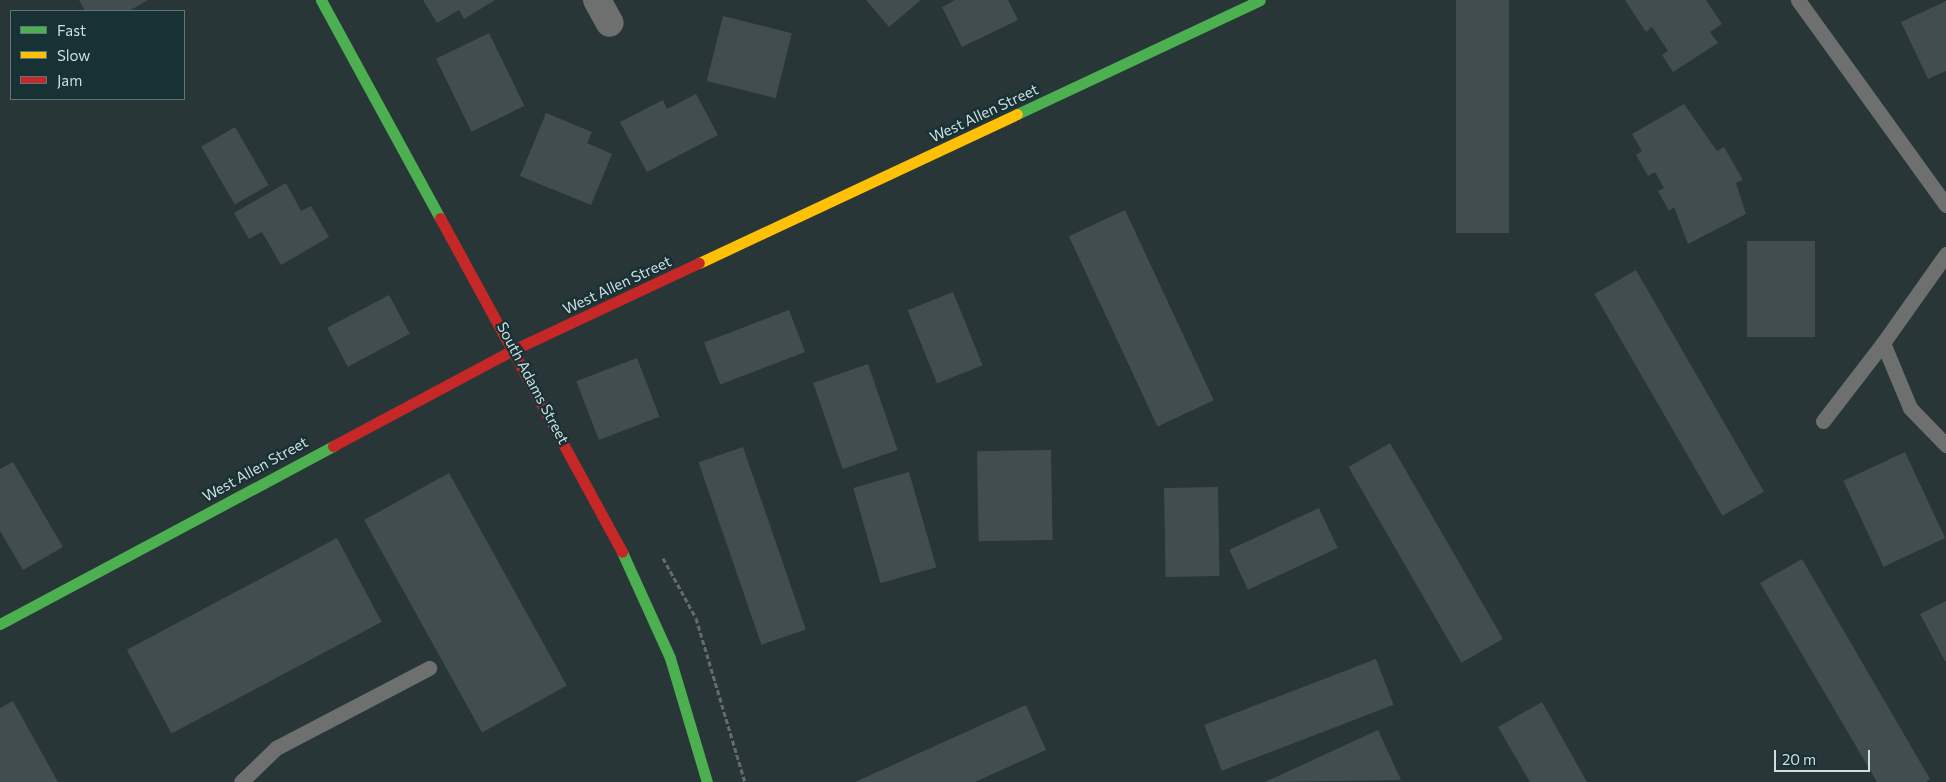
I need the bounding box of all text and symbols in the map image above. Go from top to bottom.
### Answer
legend [10,10,185,100]
text: Fast [57,21,86,39]
text: Slow [57,46,90,64]
text: Jam [57,71,82,89]
street label: West Allen Street [927,80,1041,146]
street label: West Allen Street [560,252,674,318]
street label: South Adams Street [493,319,573,447]
street label: West Allen Street [199,433,311,505]
scale bar [1776,740,1872,772]
text: 20 m [1782,750,1816,768]

